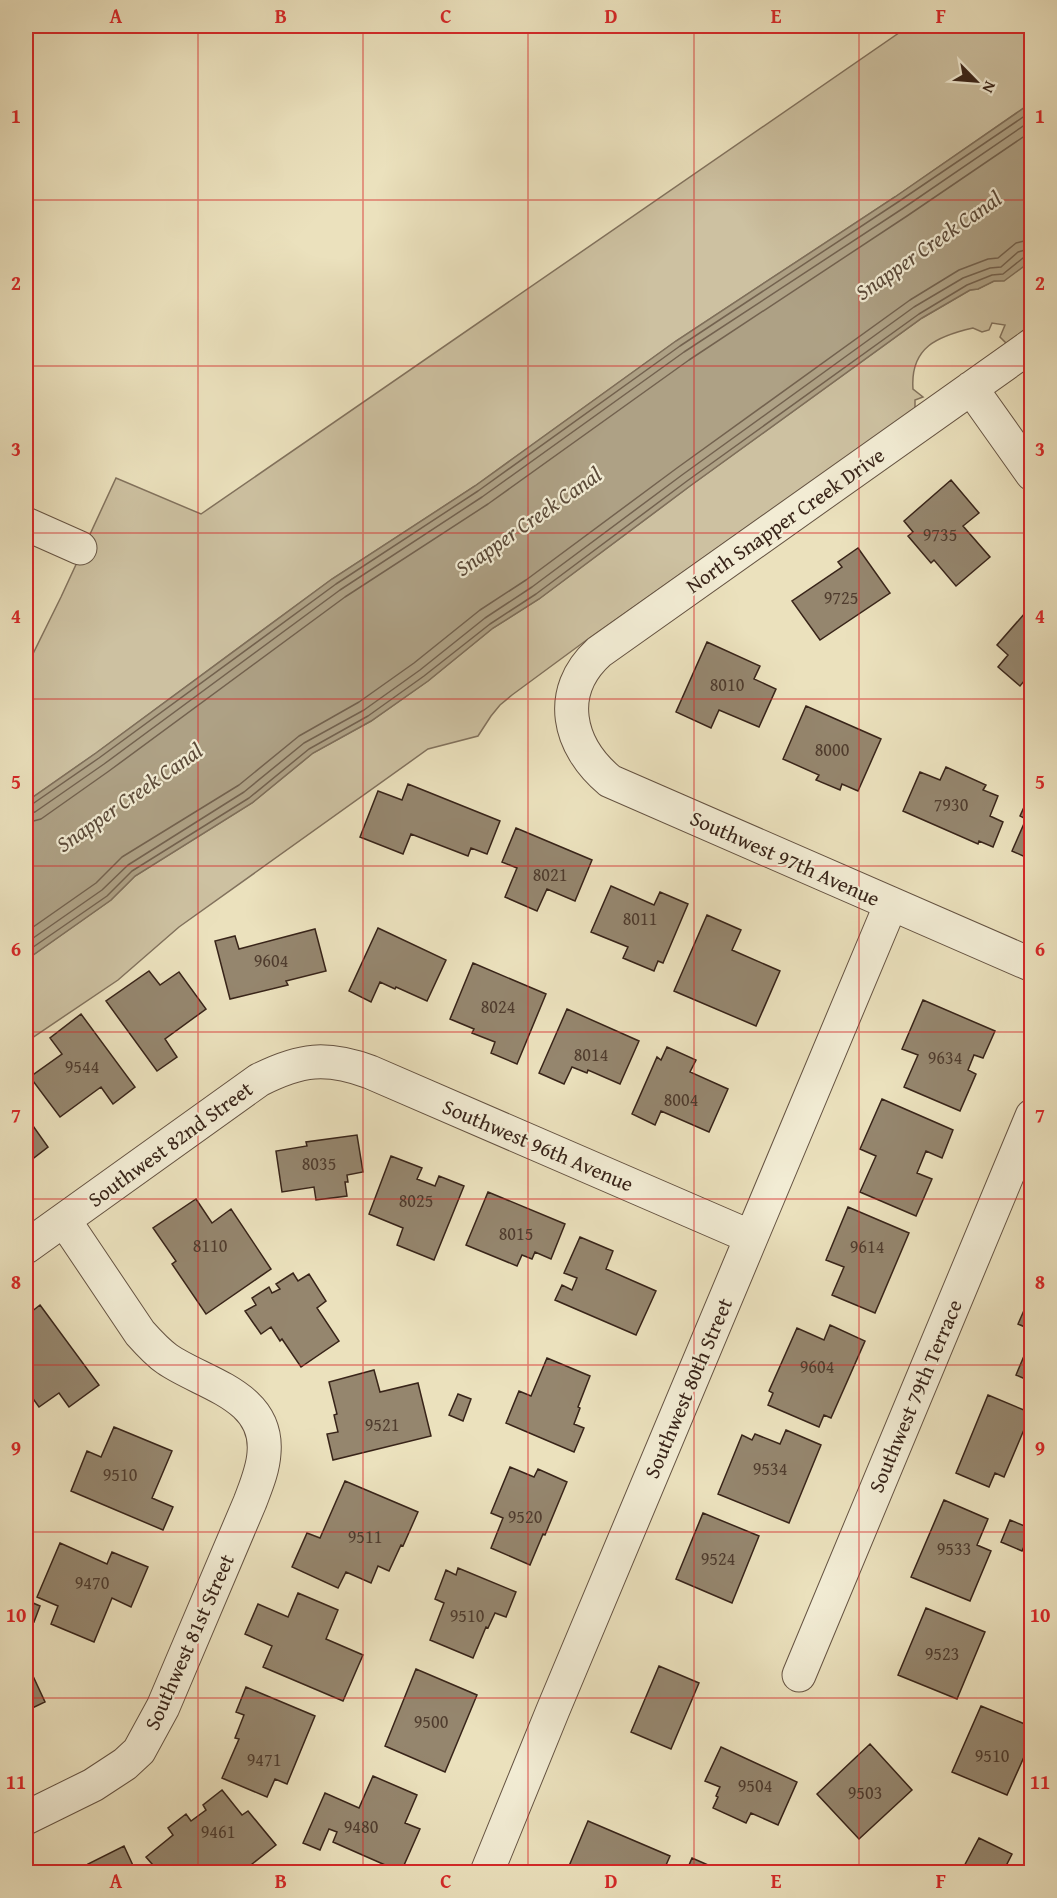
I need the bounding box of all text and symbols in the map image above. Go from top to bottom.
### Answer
text: A [110,1,123,30]
text: B [275,1,287,30]
text: C [440,1,452,30]
text: D [604,1,618,30]
text: E [771,1,782,30]
text: F [936,1,946,30]
north arrow [946,51,1006,111]
text: N [976,77,1003,98]
text: 1 [11,101,21,130]
text: 1 [1035,101,1045,130]
water label: Snapper Creek Canal [848,183,1008,307]
text: 2 [11,268,21,297]
text: 2 [1035,268,1045,297]
text: 3 [11,434,21,463]
text: 3 [1035,434,1045,463]
street label: North Snapper Creek Drive [679,439,891,601]
water label: Snapper Creek Canal [448,459,608,583]
house number: 9735 [923,521,957,548]
house number: 9725 [824,584,858,611]
text: 4 [11,601,21,630]
text: 4 [1035,601,1045,630]
house number: 8010 [710,671,745,698]
water label: Snapper Creek Canal [49,735,209,859]
house number: 8000 [815,736,850,763]
text: 5 [11,767,21,796]
text: 5 [1035,767,1045,796]
house number: 7930 [934,791,969,818]
street label: Southwest 97th Avenue [685,802,885,914]
house number: 8021 [533,861,567,888]
house number: 8011 [623,905,657,932]
text: 6 [11,934,21,963]
text: 6 [1035,934,1045,963]
house number: 9604 [254,947,288,974]
house number: 8024 [481,993,515,1020]
house number: 8014 [574,1041,608,1068]
house number: 9634 [928,1044,962,1071]
house number: 9544 [65,1053,99,1080]
street label: Southwest 82nd Street [81,1073,259,1215]
house number: 8004 [664,1086,698,1113]
street label: Southwest 96th Avenue [438,1091,638,1199]
text: 7 [11,1100,21,1129]
text: 7 [1035,1100,1045,1129]
house number: 8035 [302,1150,336,1177]
house number: 8025 [399,1187,433,1214]
house number: 8015 [499,1220,533,1247]
house number: 8110 [193,1232,228,1259]
house number: 9614 [850,1233,884,1260]
text: 8 [11,1267,21,1296]
text: 8 [1035,1267,1045,1296]
street label: Southwest 80th Street [636,1292,740,1483]
street label: Southwest 79th Terrace [860,1294,970,1497]
house number: 9604 [800,1353,834,1380]
house number: 9521 [365,1411,399,1438]
text: 9 [11,1433,21,1462]
text: 9 [1035,1433,1045,1462]
house number: 9534 [753,1455,787,1482]
house number: 9510 [103,1461,138,1488]
house number: 9520 [508,1503,543,1530]
house number: 9511 [348,1523,382,1550]
house number: 9533 [937,1535,971,1562]
house number: 9524 [701,1545,735,1572]
street label: Southwest 81st Street [136,1548,242,1735]
house number: 9470 [75,1569,110,1596]
text: 10 [6,1600,26,1629]
text: 10 [1030,1600,1050,1629]
house number: 9510 [450,1602,485,1629]
house number: 9523 [925,1640,959,1667]
house number: 9500 [414,1708,449,1735]
house number: 9510 [975,1742,1010,1769]
house number: 9471 [247,1746,281,1773]
text: 11 [6,1767,26,1796]
text: 11 [1030,1767,1050,1796]
house number: 9504 [738,1772,772,1799]
house number: 9503 [848,1779,882,1806]
house number: 9480 [344,1813,379,1840]
house number: 9461 [201,1818,235,1845]
text: A [110,1866,123,1895]
text: B [275,1866,287,1895]
text: C [440,1866,452,1895]
text: D [604,1866,618,1895]
text: E [771,1866,782,1895]
text: F [936,1866,946,1895]

